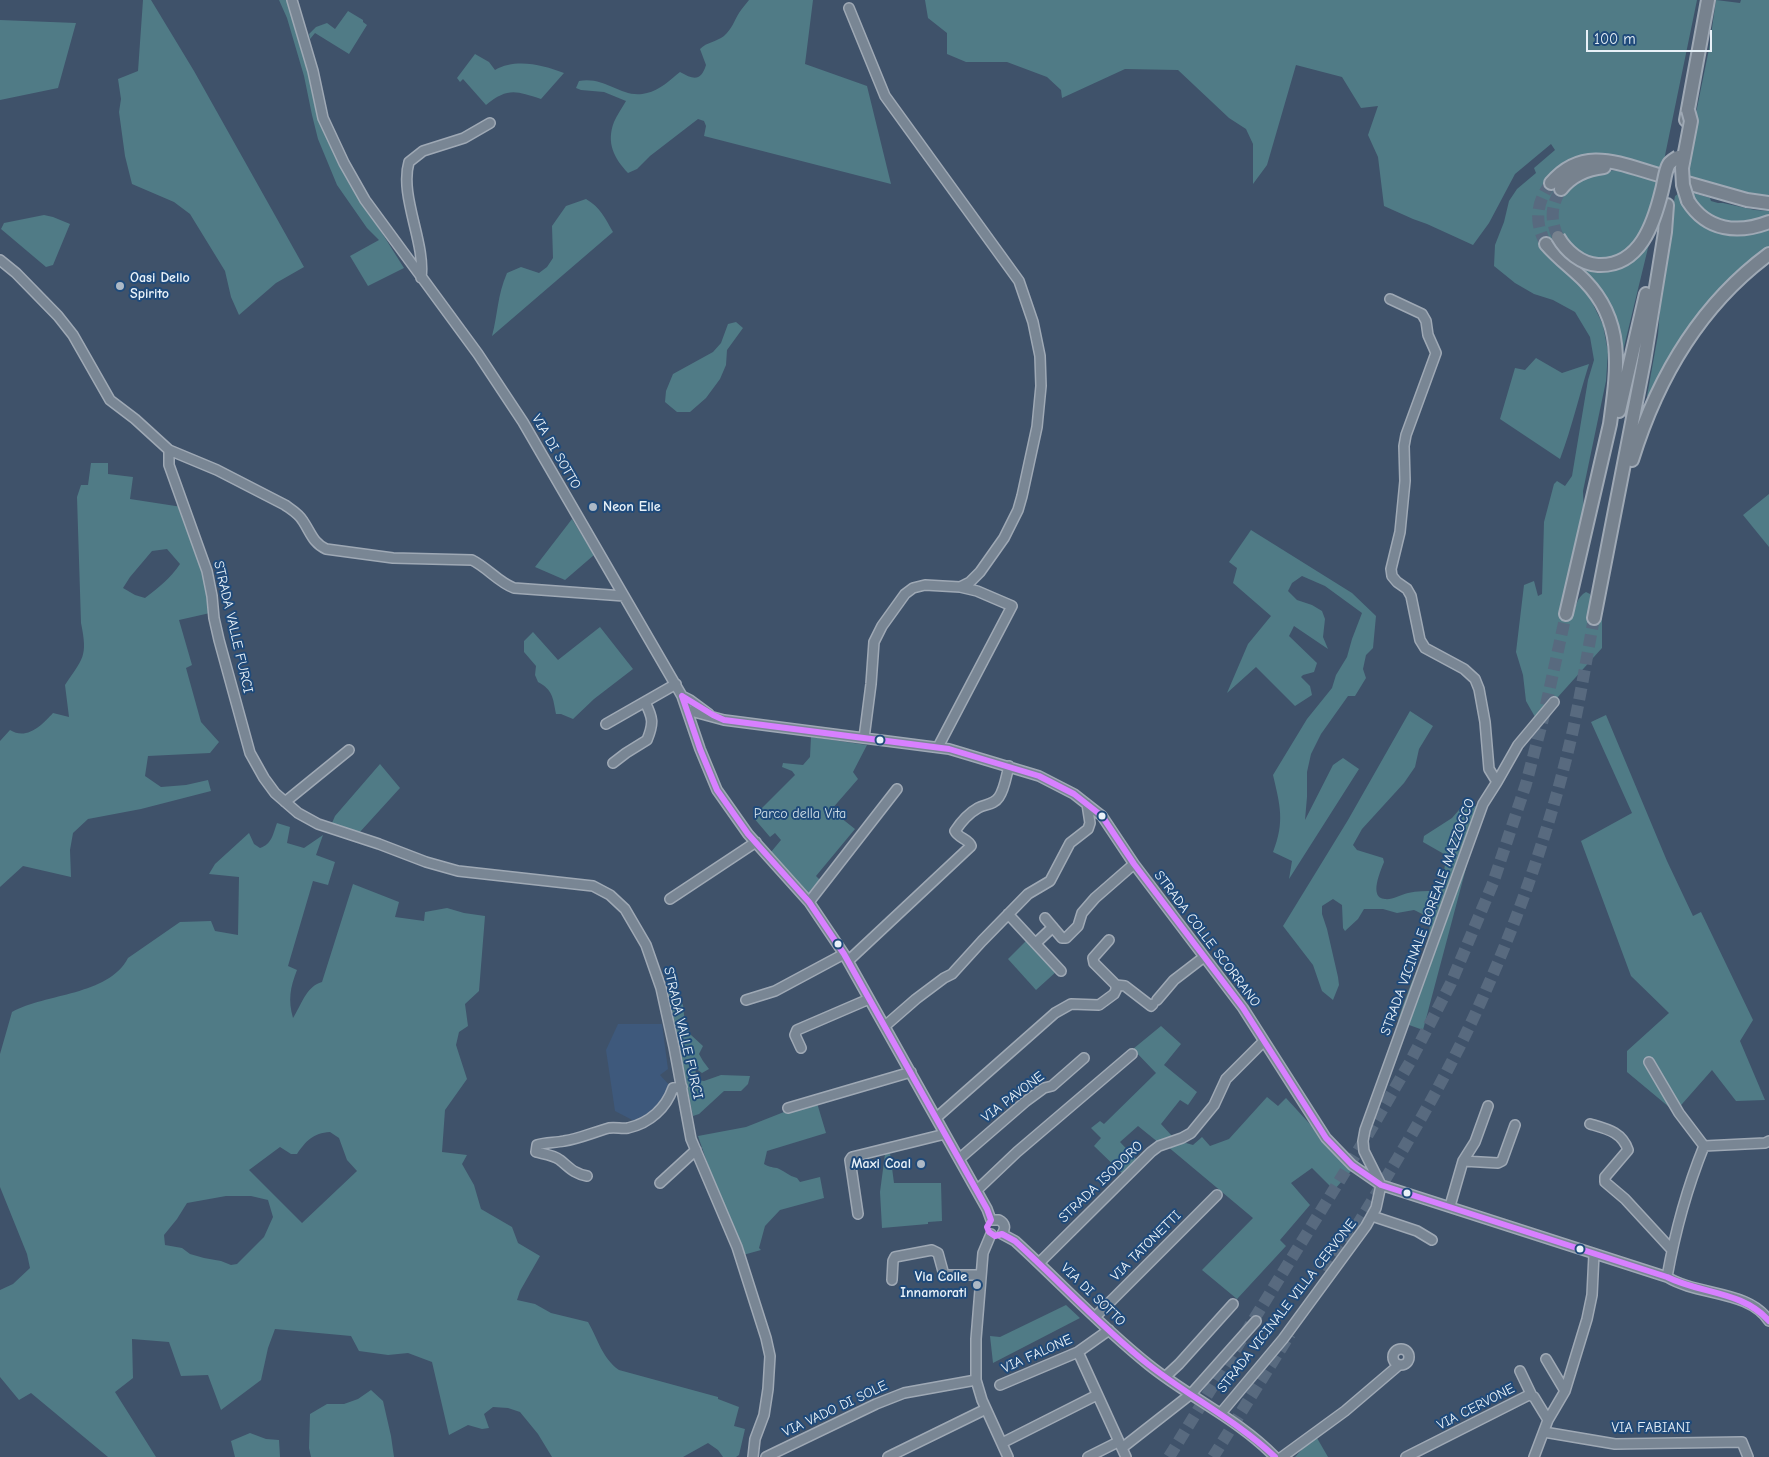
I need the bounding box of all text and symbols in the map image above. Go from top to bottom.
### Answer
scale bar [1589,20,1715,52]
text: 100 m [1594,30,1636,48]
place label: Oasi Dello Spirito [130,270,190,302]
marker: Oasi Dello Spirito [114,280,126,292]
street label: VIA DI SOTTO [528,412,584,492]
place label: Neon Elle [603,499,661,515]
marker: Neon Elle [587,501,599,513]
street label: STRADA VALLE FURCI [210,559,256,695]
unlabelled marker [875,735,885,745]
street label: STRADA VICINALE BOREALE MAZZOCCO [1377,796,1479,1038]
park label: Parco della Vita [754,806,846,822]
unlabelled marker [1097,811,1107,821]
street label: STRADA COLLE SCORRANO [1150,868,1264,1010]
unlabelled marker [833,939,843,949]
street label: STRADA VALLE FURCI [660,965,706,1101]
street label: VIA PAVONE [978,1068,1048,1126]
street label: STRADA ISODORO [1055,1138,1147,1226]
place label: Maxi Coal [851,1156,911,1172]
marker: Maxi Coal [915,1158,927,1170]
unlabelled marker [1402,1188,1412,1198]
street label: VIA TATONETTI [1107,1207,1185,1285]
street label: STRADA VICINALE VILLA CERVONE [1214,1216,1360,1396]
unlabelled marker [1575,1244,1585,1254]
street label: VIA DI SOTTO [1057,1260,1129,1330]
place label: Via Colle Innamorati [900,1269,967,1302]
marker: Via Colle Innamorati [971,1279,983,1291]
street label: VIA FALONE [999,1331,1075,1377]
street label: VIA VADO DI SOLE [780,1377,890,1441]
street label: VIA CERVONE [1434,1380,1518,1434]
street label: VIA FABIANI [1612,1420,1690,1436]

